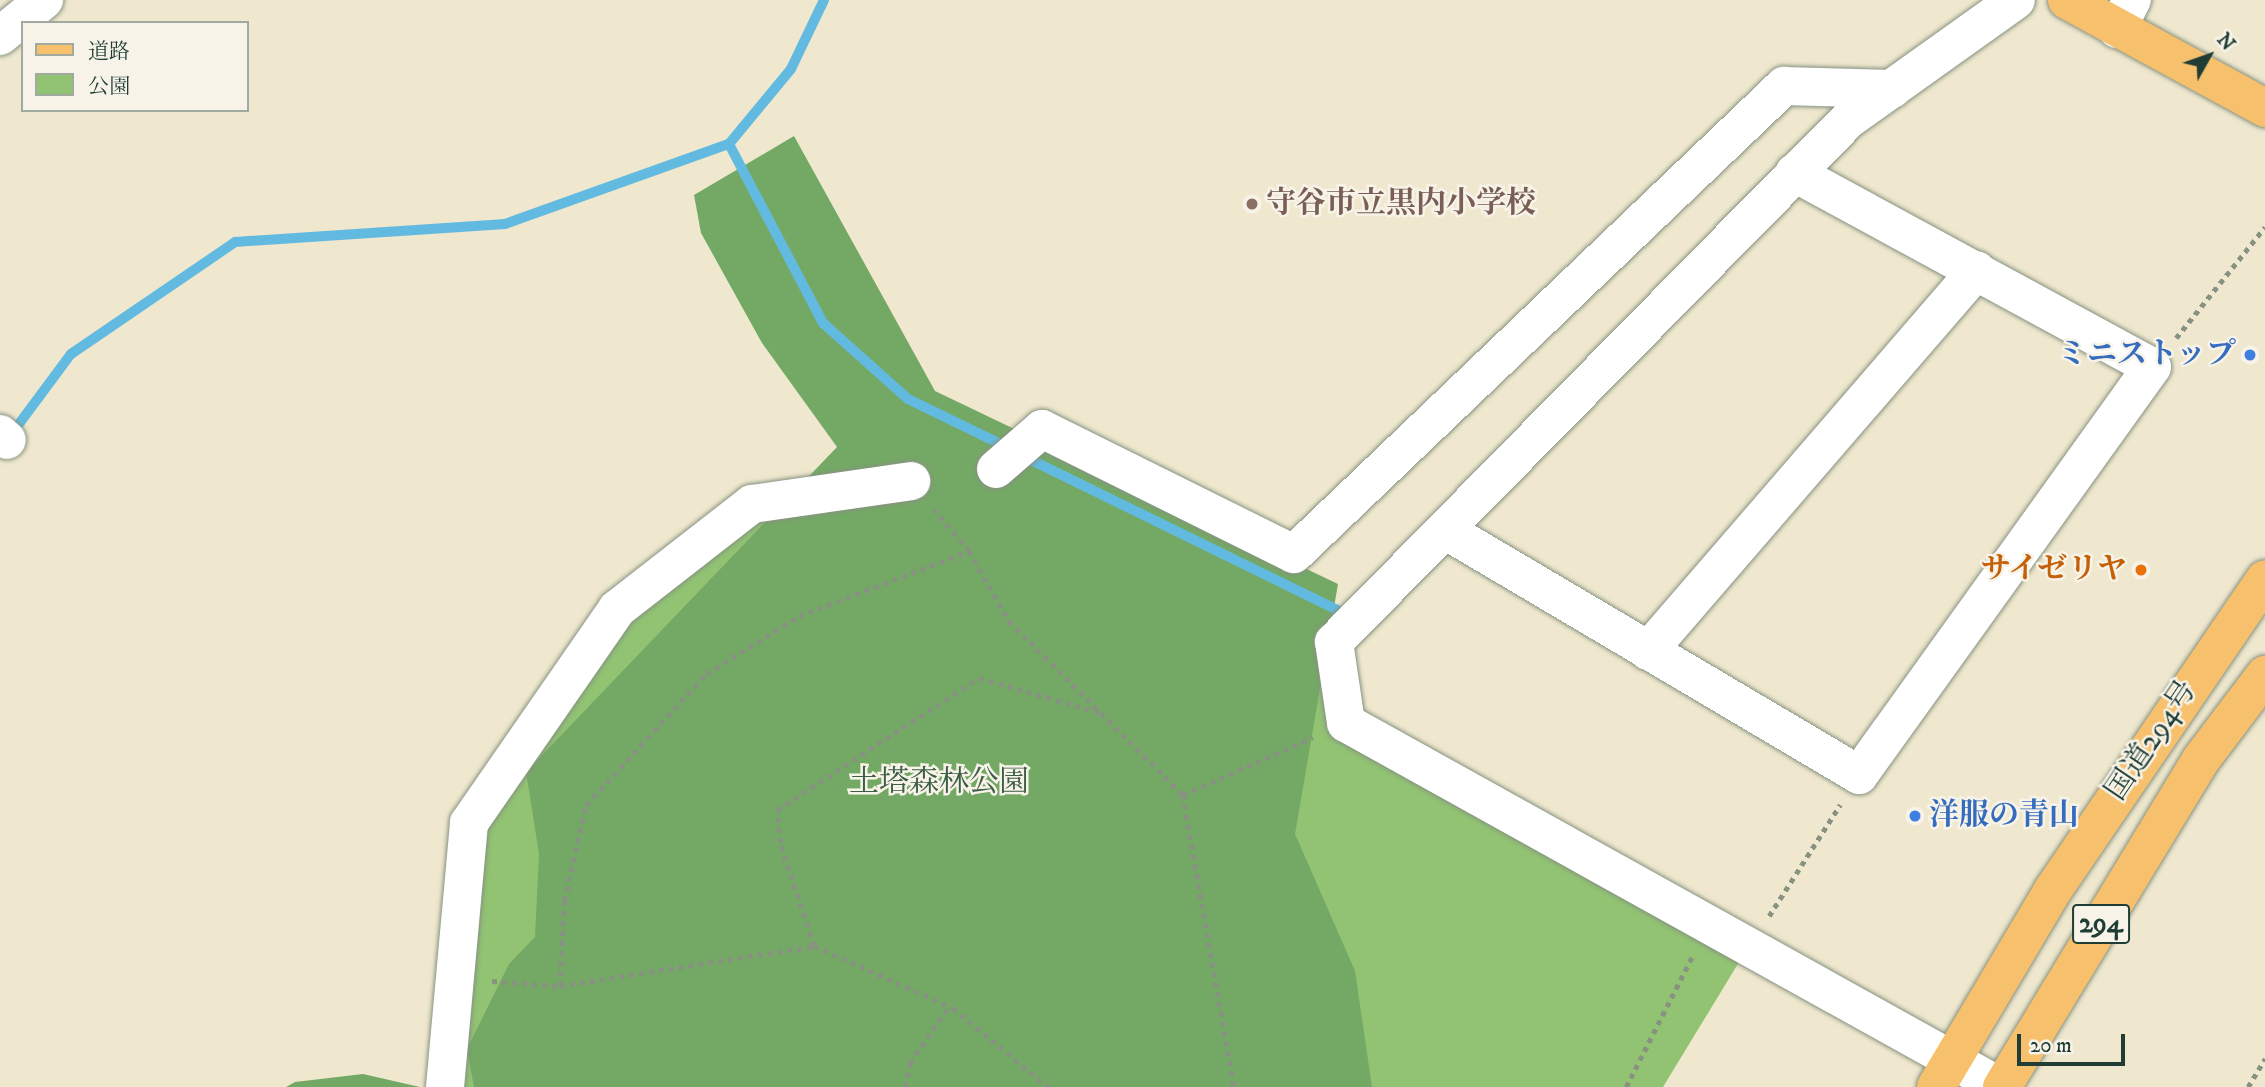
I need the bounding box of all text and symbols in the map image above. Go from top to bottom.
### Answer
legend [21,21,248,112]
north arrow [2174,21,2244,91]
text: N [2212,29,2239,56]
text: 道路 [88,39,130,65]
text: 公園 [88,74,130,100]
place label: 守谷市立黒内小学校 [1266,186,1536,222]
marker: 守谷市立黒内小学校 [1244,196,1260,212]
place label: ミニストップ [2056,337,2236,373]
marker: ミニストップ [2242,347,2258,363]
place label: サイゼリヤ [1977,552,2127,588]
marker: サイゼリヤ [2133,562,2149,578]
street label: 国道294号 [2099,674,2205,808]
park label: 土塔森林公園 [849,765,1029,801]
place label: 洋服の青山 [1929,798,2079,834]
marker: 洋服の青山 [1907,808,1923,824]
road number: 294 [2071,900,2131,948]
scale bar [2020,1020,2128,1064]
text: 20 m [2030,1033,2072,1059]

